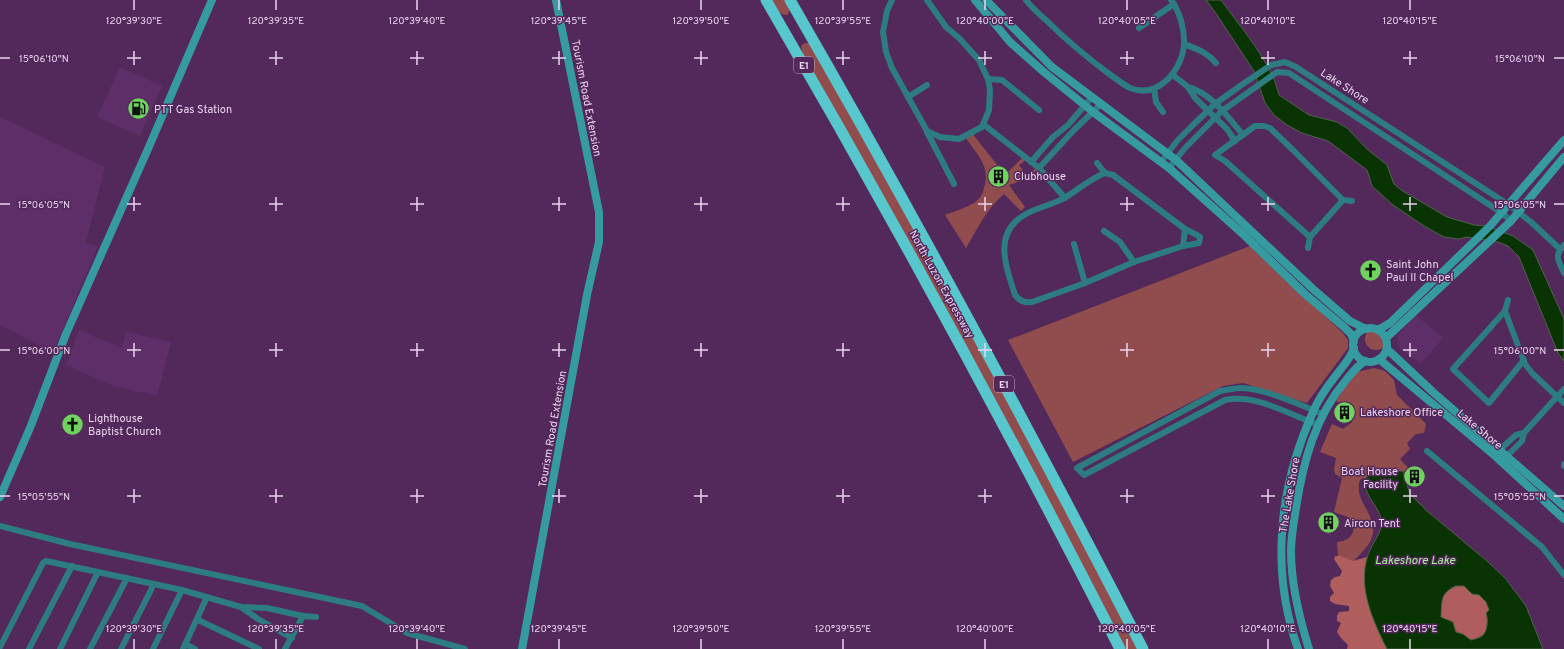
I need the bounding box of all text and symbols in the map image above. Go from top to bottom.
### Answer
text: 120°39'30"E [106,15,162,28]
text: 120°39'35"E [248,15,304,28]
text: 120°39'40"E [389,15,445,28]
text: 120°39'45"E [531,15,587,28]
text: 120°39'50"E [673,15,729,28]
text: 120°39'55"E [815,15,871,28]
text: 120°40'00"E [956,15,1014,28]
text: 120°40'05"E [1098,15,1156,28]
text: 120°40'10"E [1240,15,1296,28]
text: 120°40'15"E [1382,15,1438,28]
street label: Tourism Road Extension [568,39,604,158]
text: 15°06'10"N [19,53,69,66]
text: 15°06'10"N [1495,53,1545,66]
road number: E1 [794,57,814,73]
street label: Lake Shore [1318,66,1371,108]
fuel station icon: PTT Gas Station [126,96,152,122]
place label: PTT Gas Station [154,103,232,117]
building icon: Clubhouse [985,163,1011,189]
place label: Clubhouse [1014,170,1066,184]
text: 15°06'05"N [18,199,70,212]
text: 15°06'05"N [1494,199,1546,212]
street label: North Luzon Expressway [906,228,977,341]
church icon: Saint John Paul II Chapel [1358,257,1384,283]
place label: Saint John Paul II Chapel [1386,258,1453,285]
text: 15°06'00"N [18,345,70,358]
text: 15°06'00"N [1494,345,1546,358]
street label: Tourism Road Extension [536,370,570,489]
road number: E1 [994,376,1014,392]
building icon: Lakeshore Office [1331,399,1357,425]
place label: Lakeshore Office [1360,406,1443,420]
street label: Lake Shore [1454,407,1505,453]
church icon: Lighthouse Baptist Church [60,411,86,437]
place label: Lighthouse Baptist Church [88,412,161,439]
street label: The Lake Shore [1276,456,1304,534]
building icon: Boat House Facility [1401,464,1427,490]
place label: Boat House Facility [1341,465,1398,492]
text: 15°05'55"N [18,491,70,504]
text: 15°05'55"N [1494,491,1546,504]
building icon: Aircon Tent [1315,510,1341,536]
place label: Aircon Tent [1344,517,1400,531]
water label: Lakeshore Lake [1375,553,1456,569]
text: 120°39'30"E [106,623,162,636]
text: 120°39'35"E [248,623,304,636]
text: 120°39'40"E [389,623,445,636]
text: 120°39'45"E [531,623,587,636]
text: 120°39'50"E [673,623,729,636]
text: 120°39'55"E [815,623,871,636]
text: 120°40'00"E [956,623,1014,636]
text: 120°40'05"E [1098,623,1156,636]
text: 120°40'10"E [1240,623,1296,636]
text: 120°40'15"E [1382,623,1438,636]

